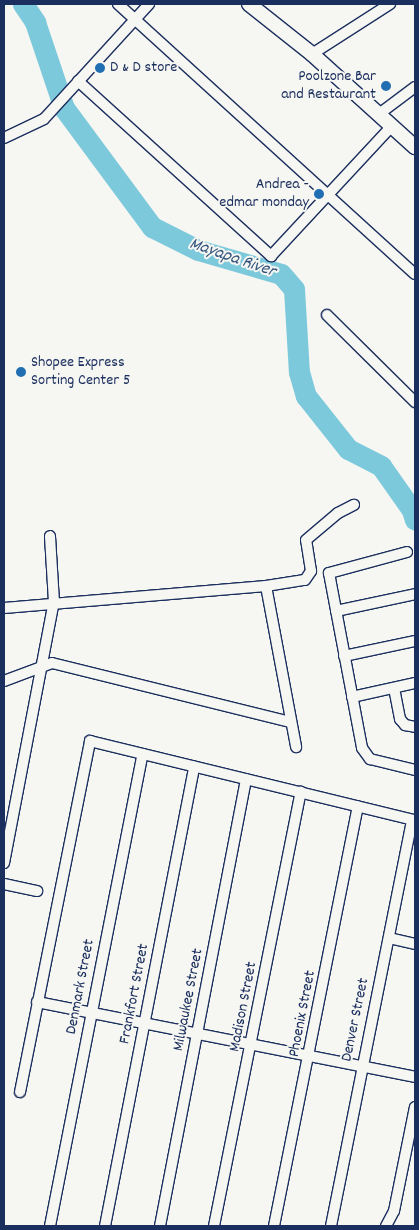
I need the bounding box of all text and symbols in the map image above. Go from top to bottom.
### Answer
place label: D & D store [110,58,177,78]
marker: D & D store [94,62,106,74]
place label: Poolzone Bar and Restaurant [281,67,376,105]
marker: Poolzone Bar and Restaurant [380,80,392,92]
place label: Andrea - edmar monday [219,175,309,213]
marker: Andrea - edmar monday [313,188,325,200]
water label: Mayapa River [186,234,278,284]
place label: Shopee Express Sorting Center 5 [31,353,130,391]
marker: Shopee Express Sorting Center 5 [15,366,27,378]
street label: Denmark Street [62,938,100,1036]
street label: Frankfort Street [116,942,154,1046]
street label: Milwaukee Street [170,947,208,1053]
street label: Madison Street [226,960,262,1054]
street label: Phoenix Street [285,969,321,1059]
street label: Denver Street [338,976,374,1064]

